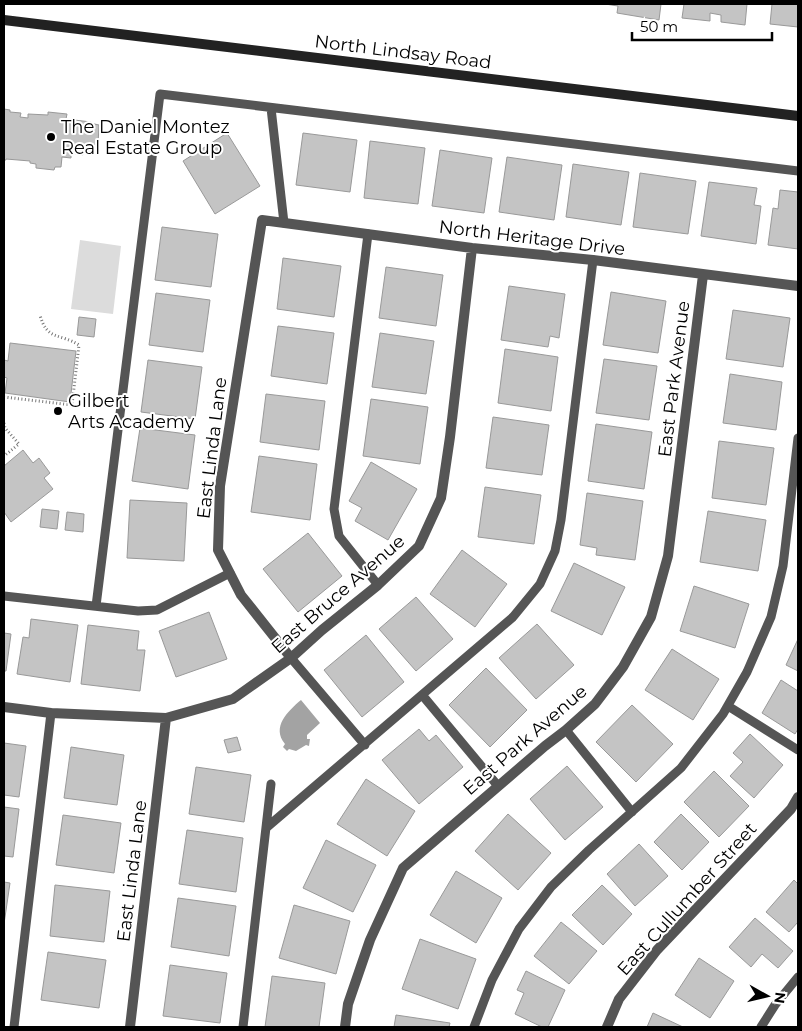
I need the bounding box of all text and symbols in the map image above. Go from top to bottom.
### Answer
scale bar [632,10,772,42]
text: 50 m [640,17,678,36]
street label: North Lindsay Road [313,30,493,74]
place label: The Daniel Montez Real Estate Group [61,116,230,159]
marker: The Daniel Montez Real Estate Group [45,131,57,143]
street label: North Heritage Drive [438,216,627,260]
street label: East Park Avenue [654,300,695,458]
street label: East Linda Lane [192,376,232,520]
place label: Gilbert Arts Academy [68,390,195,433]
marker: Gilbert Arts Academy [52,405,64,417]
street label: East Bruce Avenue [267,530,409,658]
street label: East Park Avenue [459,680,592,800]
street label: East Linda Lane [112,799,152,943]
street label: East Cullumber Street [613,818,761,980]
north arrow [742,971,792,1021]
text: N [770,991,790,1005]

